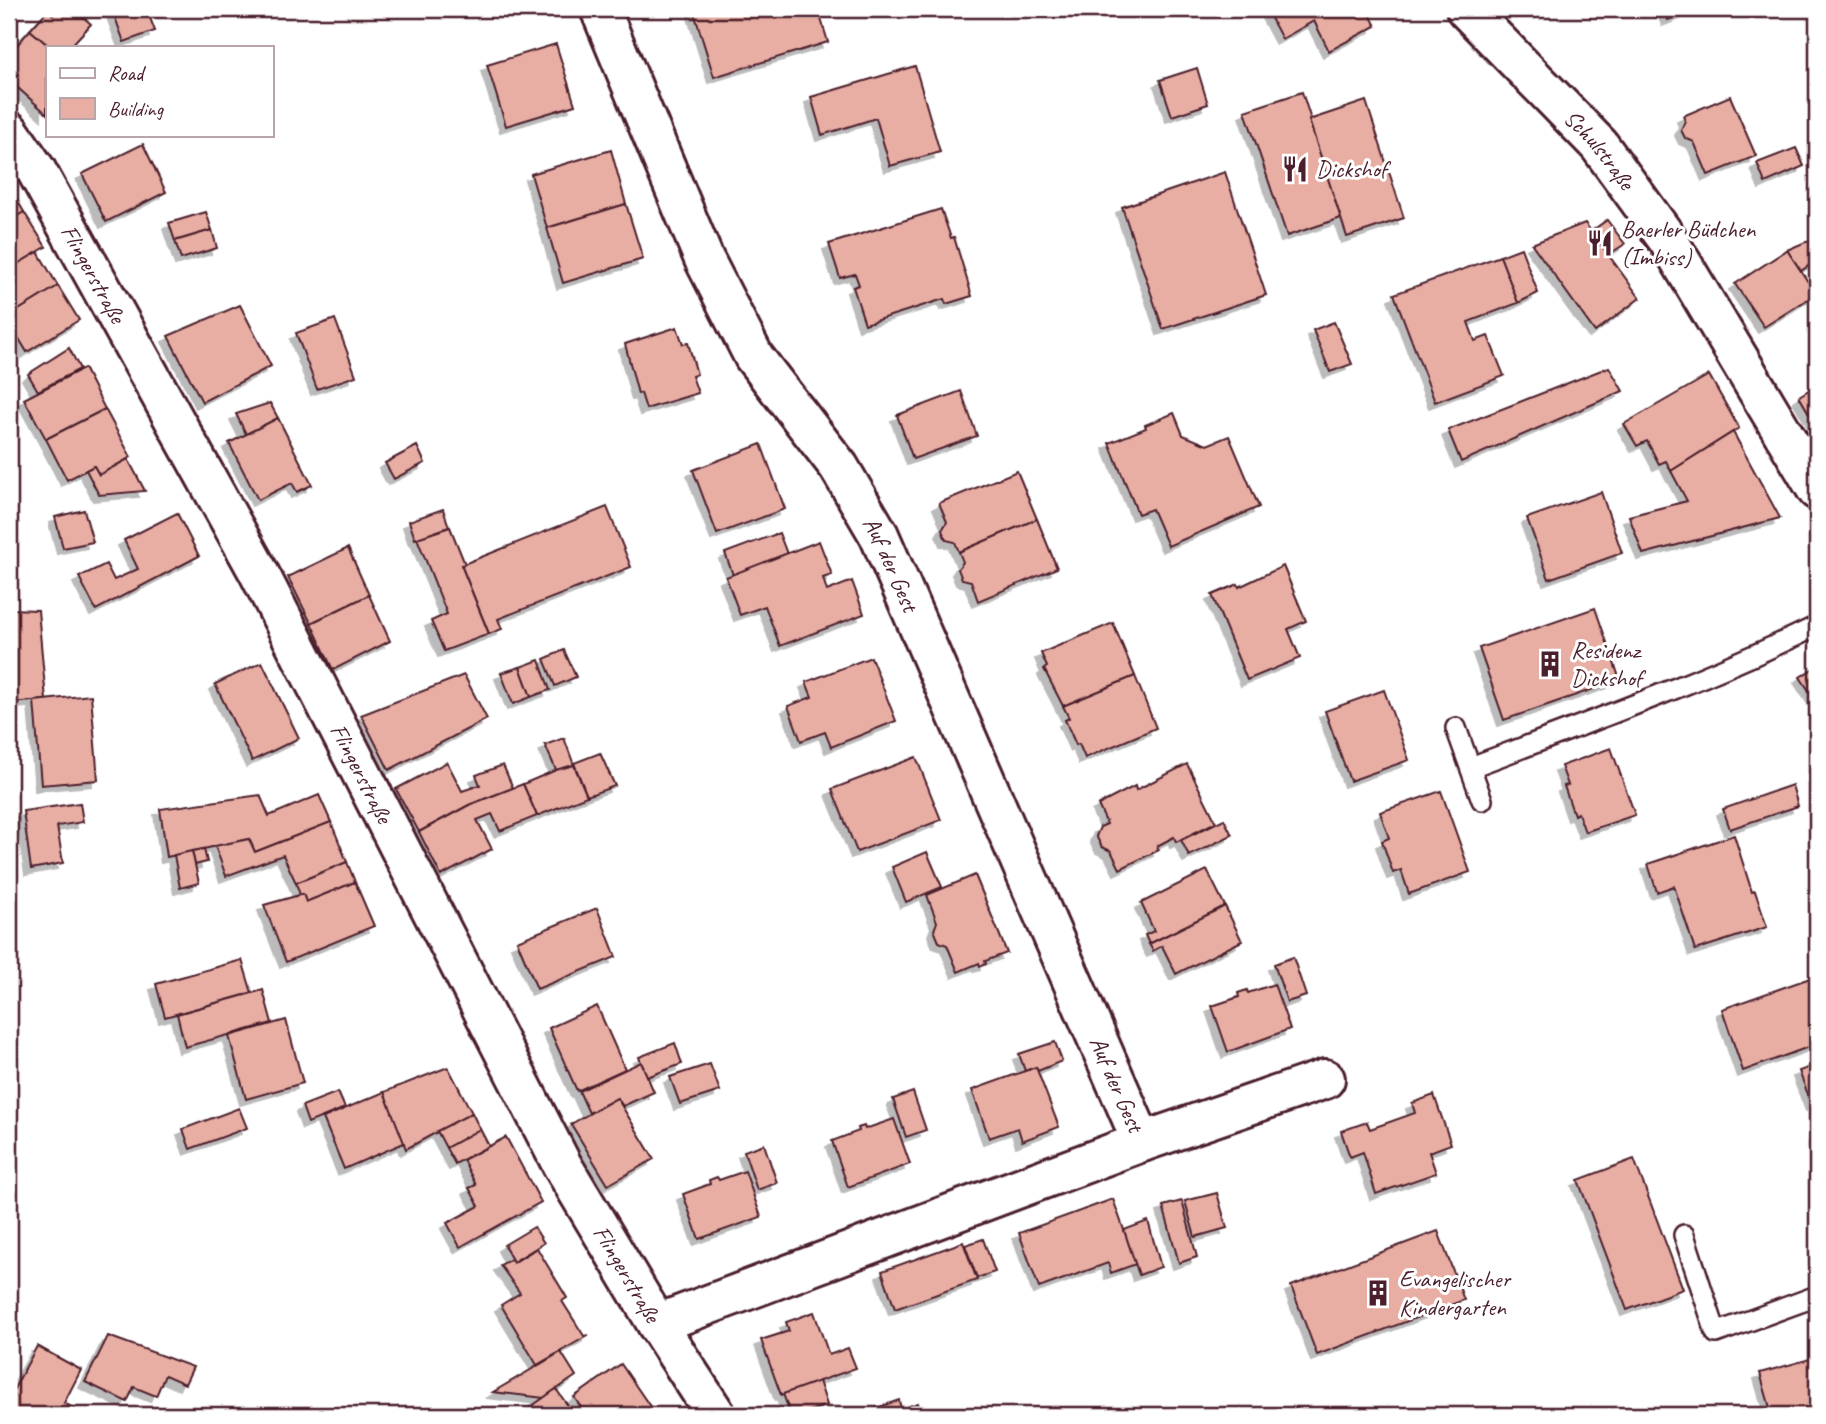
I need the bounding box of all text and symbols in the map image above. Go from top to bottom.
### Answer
legend [46,46,273,136]
text: Road [108,60,147,86]
text: Building [108,96,165,122]
street label: Schulstraße [1558,103,1643,197]
restaurant icon: Dickshof [1280,154,1310,184]
place label: Dickshof [1316,154,1392,184]
place label: Baerler Büdchen (Imbiss) [1621,214,1757,272]
street label: Flingerstraße [54,219,134,330]
restaurant icon: Baerler Büdchen (Imbiss) [1585,228,1615,258]
street label: Auf der Gest [856,511,926,618]
place label: Residenz Dickshof [1571,635,1647,693]
building icon: Residenz Dickshof [1535,649,1565,679]
street label: Flingerstraße [324,718,400,830]
street label: Auf der Gest [1083,1032,1152,1138]
street label: Flingerstraße [587,1220,669,1330]
place label: Evangelischer Kindergarten [1399,1264,1512,1322]
building icon: Evangelischer Kindergarten [1363,1278,1393,1308]

